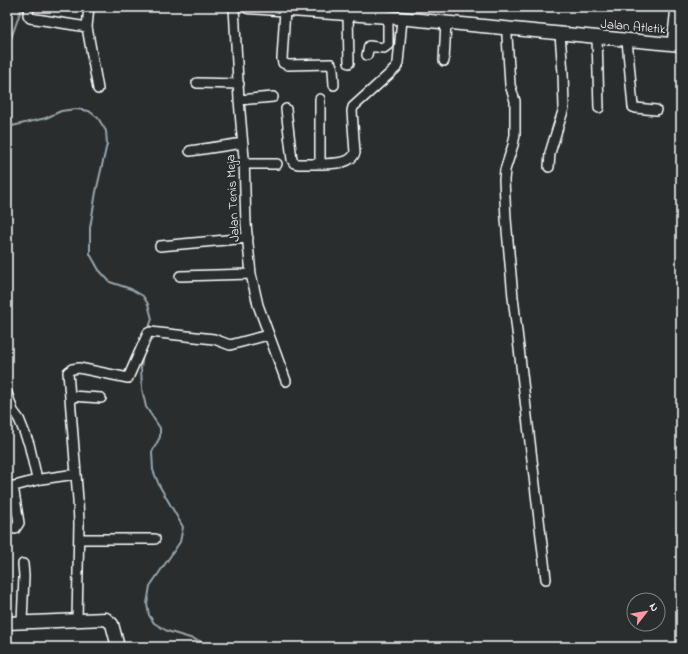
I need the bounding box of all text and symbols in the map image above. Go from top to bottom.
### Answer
street label: Jalan Atletik [600,15,667,39]
street label: Jalan Tenis Meja [221,154,245,242]
north arrow [626,592,666,632]
text: N [645,600,662,615]

